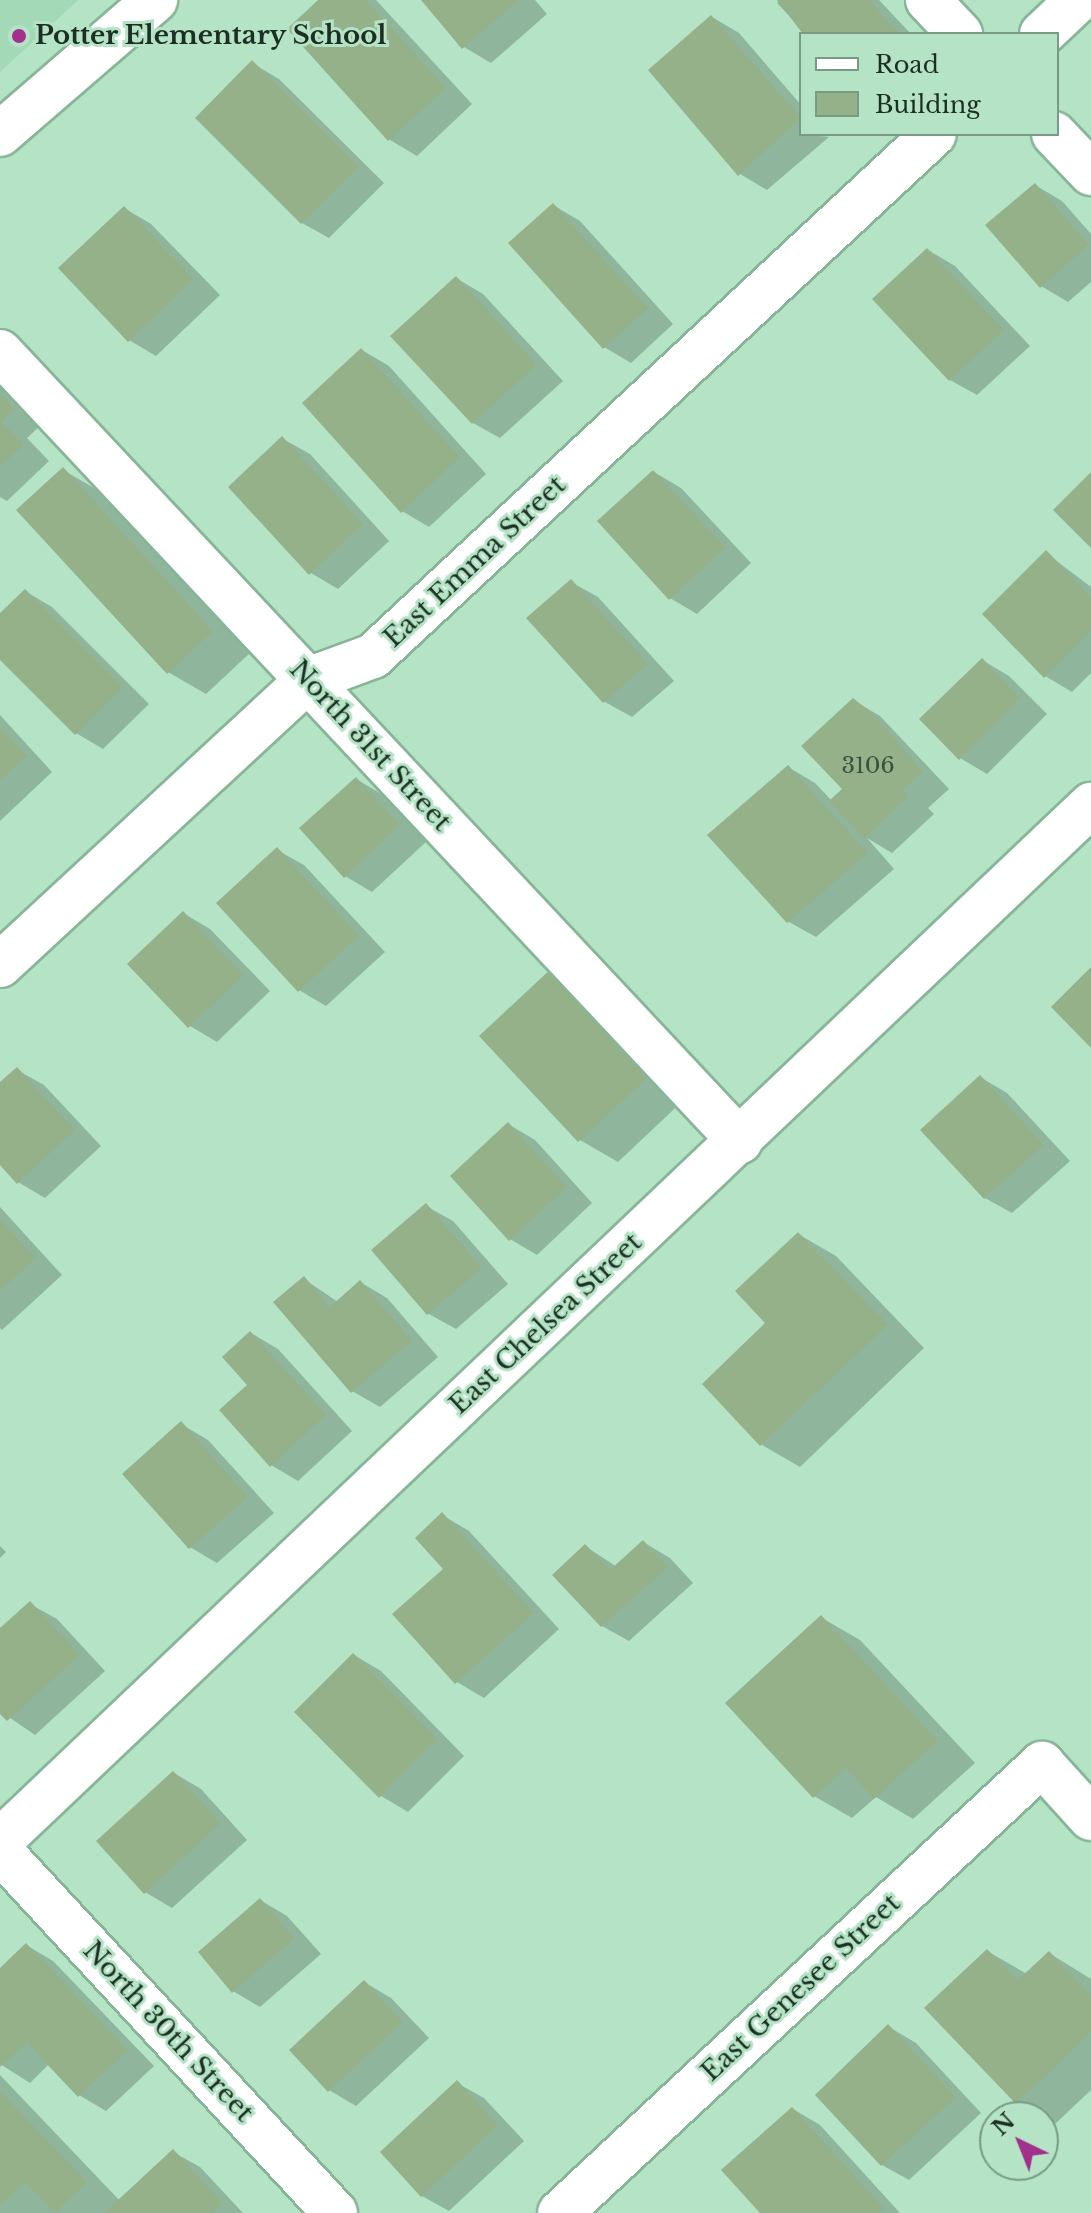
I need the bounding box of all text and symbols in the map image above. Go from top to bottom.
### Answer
place label: Potter Elementary School [35,20,388,52]
marker: Potter Elementary School [10,27,28,45]
legend [799,32,1059,136]
text: Road [875,50,939,79]
text: Building [875,90,981,119]
street label: East Emma Street [378,470,572,654]
street label: North 31st Street [283,654,457,838]
house number: 3106 [841,753,895,779]
street label: East Chelsea Street [443,1227,649,1421]
street label: East Genesee Street [695,1888,907,2088]
street label: North 30th Street [76,1935,260,2129]
north arrow [979,2101,1059,2181]
text: N [987,2108,1020,2141]

